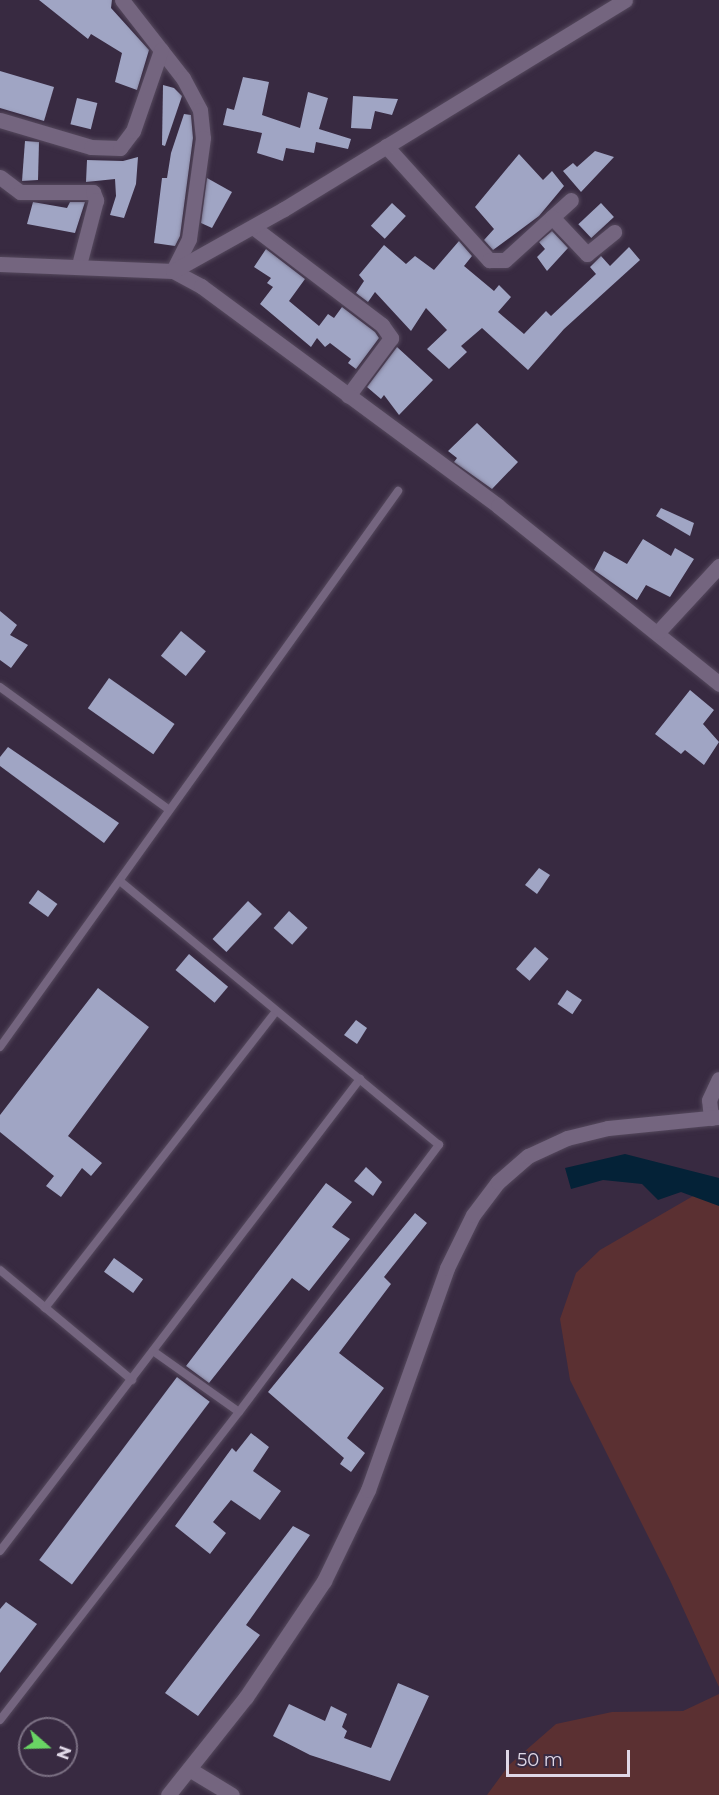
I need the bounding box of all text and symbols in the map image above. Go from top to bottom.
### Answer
north arrow [18,1717,78,1777]
scale bar [509,1738,634,1776]
text: N [52,1743,75,1762]
text: 50 m [517,1749,563,1771]

